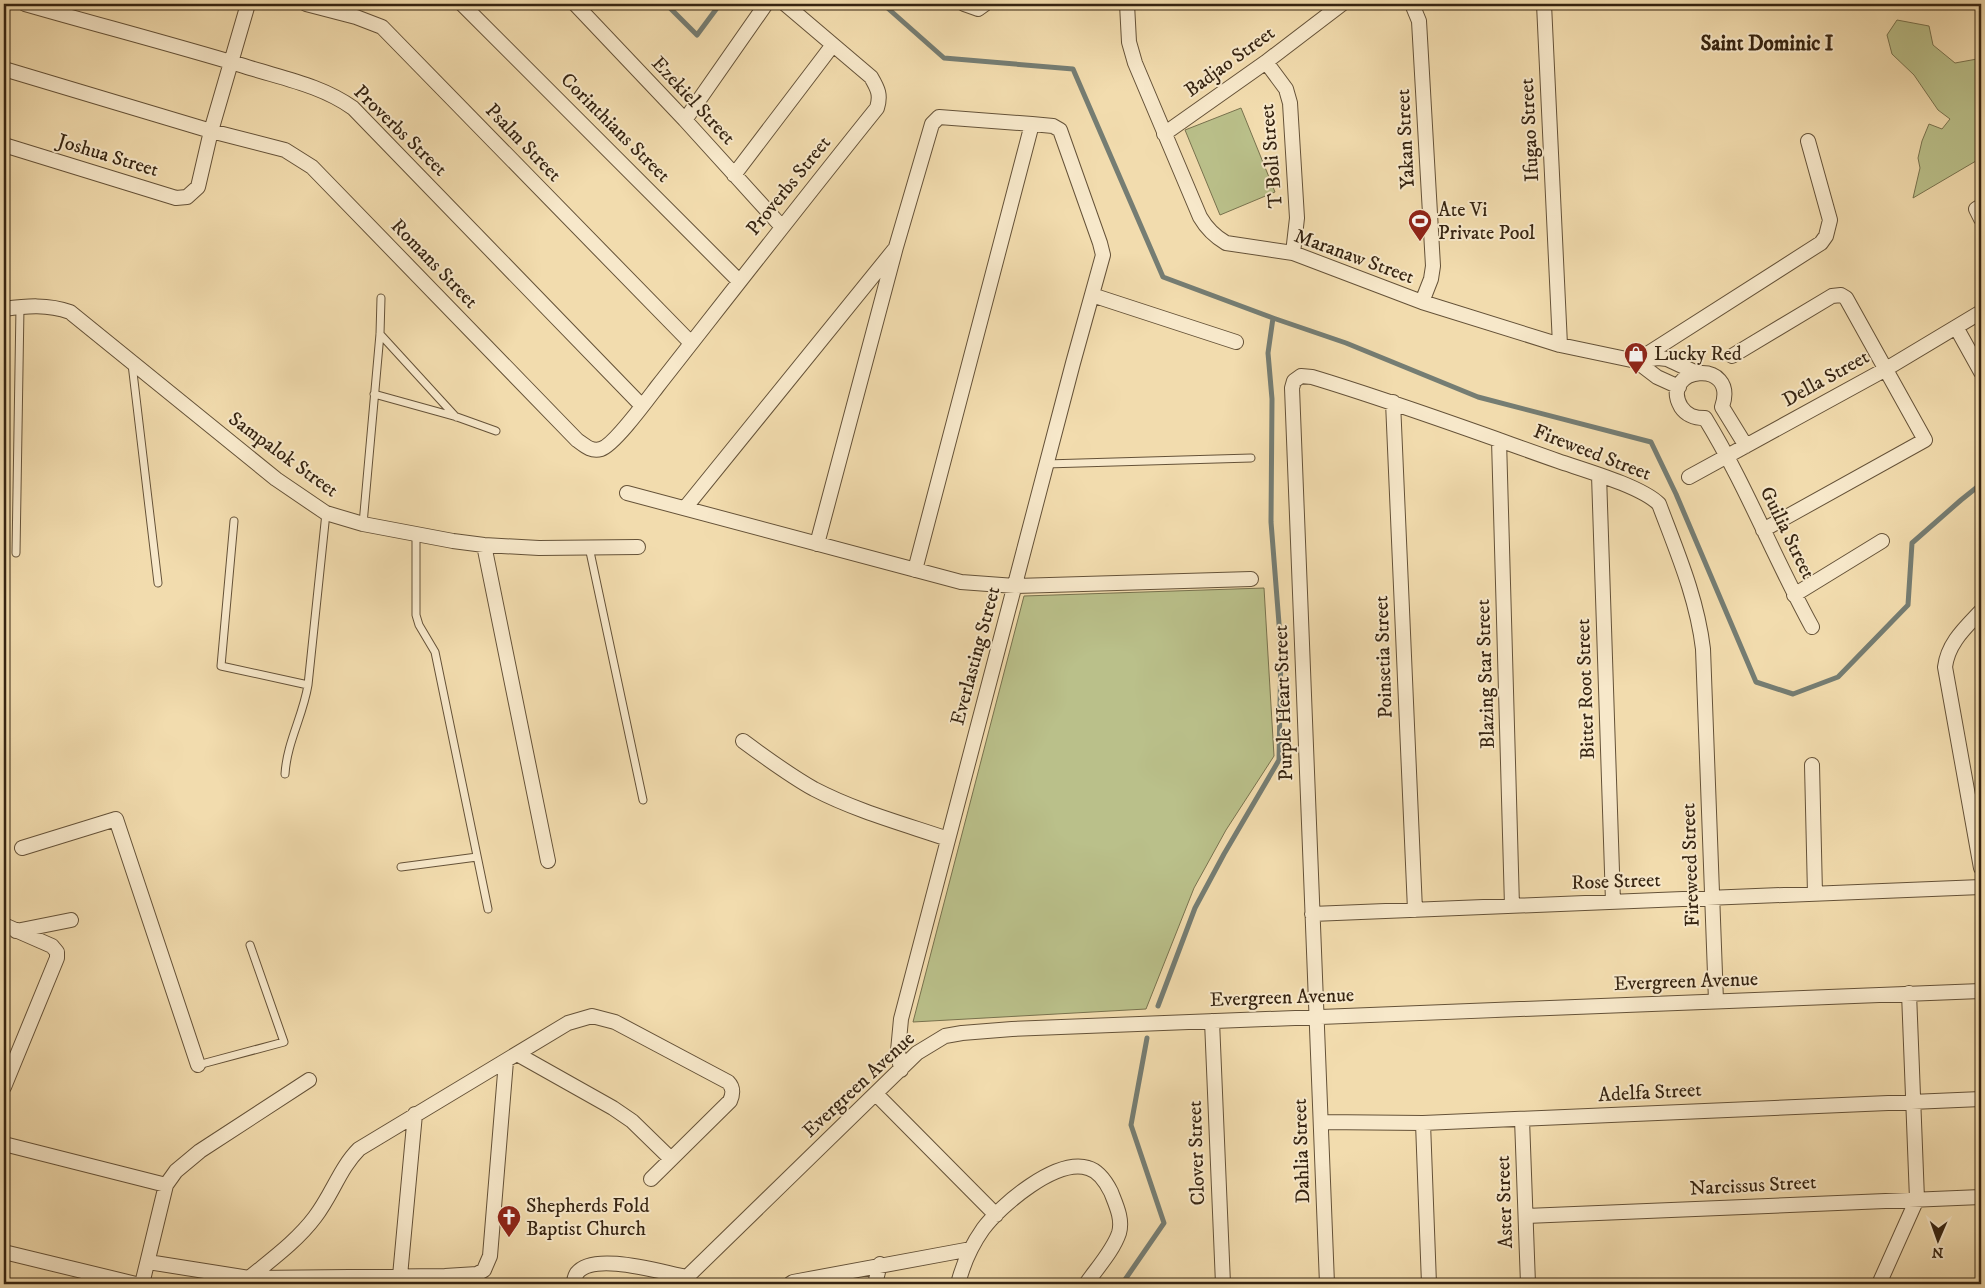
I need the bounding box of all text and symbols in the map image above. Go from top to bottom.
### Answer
street label: Badjao Street [1180,21,1280,103]
district label: Saint Dominic I [1700,31,1834,57]
street label: Ezekiel Street [646,51,740,151]
street label: Corinthians Street [555,68,675,188]
street label: Ifugao Street [1515,78,1545,182]
street label: Proverbs Street [348,80,452,182]
street label: Yakan Street [1391,88,1421,190]
street label: Psalm Street [480,99,566,187]
street label: T Boli Street [1255,103,1289,209]
street label: Joshua Street [53,128,161,183]
street label: Proverbs Street [741,131,837,241]
place label: Ate Vi Private Pool [1438,198,1535,246]
sports icon: Ate Vi Private Pool [1407,208,1433,242]
street label: Romans Street [385,214,483,314]
street label: Maranaw Street [1291,224,1417,290]
shop icon: Lucky Red [1623,341,1649,375]
place label: Lucky Red [1654,342,1742,367]
street label: Della Street [1778,345,1874,413]
street label: Sampalok Street [223,407,343,503]
street label: Fireweed Street [1530,419,1654,487]
street label: Guilia Street [1754,483,1820,583]
street label: Everlasting Street [945,584,1007,728]
street label: Poinsetia Street [1369,595,1399,719]
street label: Blazing Star Street [1471,599,1501,749]
street label: Bitter Root Street [1571,618,1601,760]
street label: Purple Heart Street [1269,625,1299,781]
street label: Fireweed Street [1676,803,1706,927]
street label: Rose Street [1571,868,1661,896]
street label: Evergreen Avenue [1613,967,1759,997]
street label: Evergreen Avenue [1209,983,1355,1013]
street label: Evergreen Avenue [798,1027,920,1143]
street label: Adelfa Street [1598,1078,1702,1108]
street label: Dahlia Street [1288,1098,1316,1204]
street label: Clover Street [1183,1100,1211,1206]
street label: Aster Street [1491,1155,1519,1249]
street label: Narcissus Street [1689,1170,1817,1202]
place label: Shepherds Fold Baptist Church [526,1194,649,1242]
church icon: Shepherds Fold Baptist Church [496,1204,522,1238]
north arrow [1912,1216,1962,1266]
text: N [1931,1243,1944,1261]

